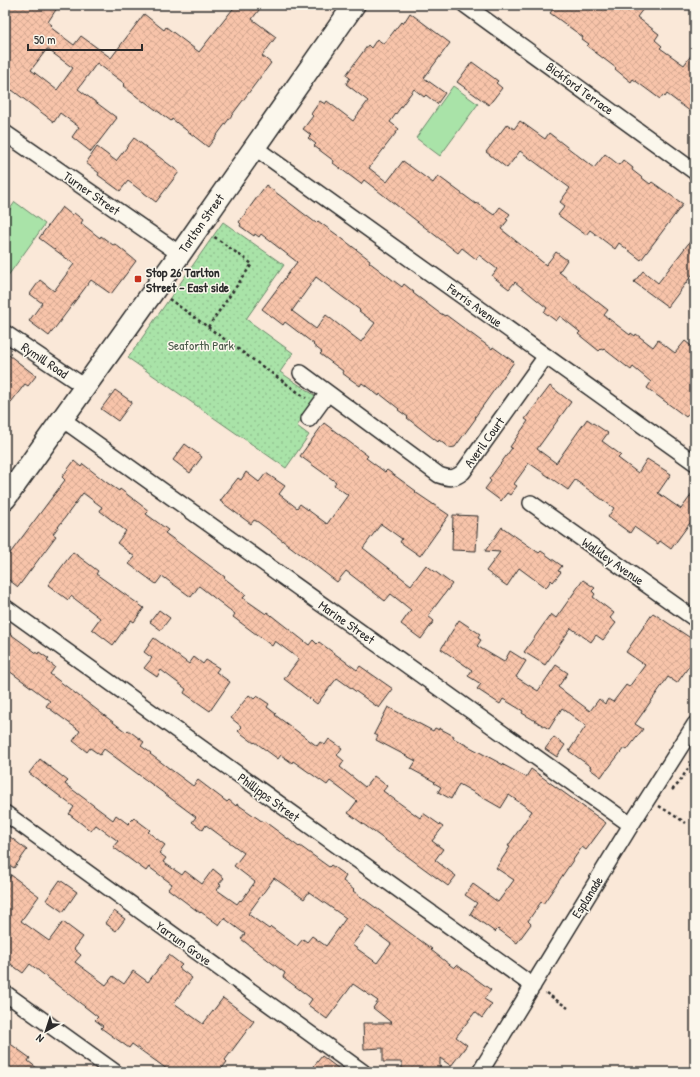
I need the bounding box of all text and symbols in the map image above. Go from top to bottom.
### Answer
scale bar [28,26,142,52]
text: 50 m [34,31,55,48]
street label: Bickford Terrace [543,57,617,119]
street label: Turner Street [60,167,124,219]
street label: Tarlton Street [174,189,228,256]
place label: Stop 26 Tarlton Street - East side [146,263,230,296]
marker: Stop 26 Tarlton Street - East side [133,274,143,284]
street label: Ferris Avenue [443,278,506,331]
park label: Seaforth Park [168,336,235,354]
street label: Rymill Road [18,338,72,382]
street label: Averil Court [460,413,509,471]
street label: Walkley Avenue [578,533,648,589]
street label: Marine Street [315,596,379,648]
street label: Phillipps Street [234,768,304,826]
street label: Esplanade [567,873,607,921]
street label: Yarrum Grove [153,917,215,969]
north arrow [26,1011,66,1051]
text: N [33,1031,46,1046]

